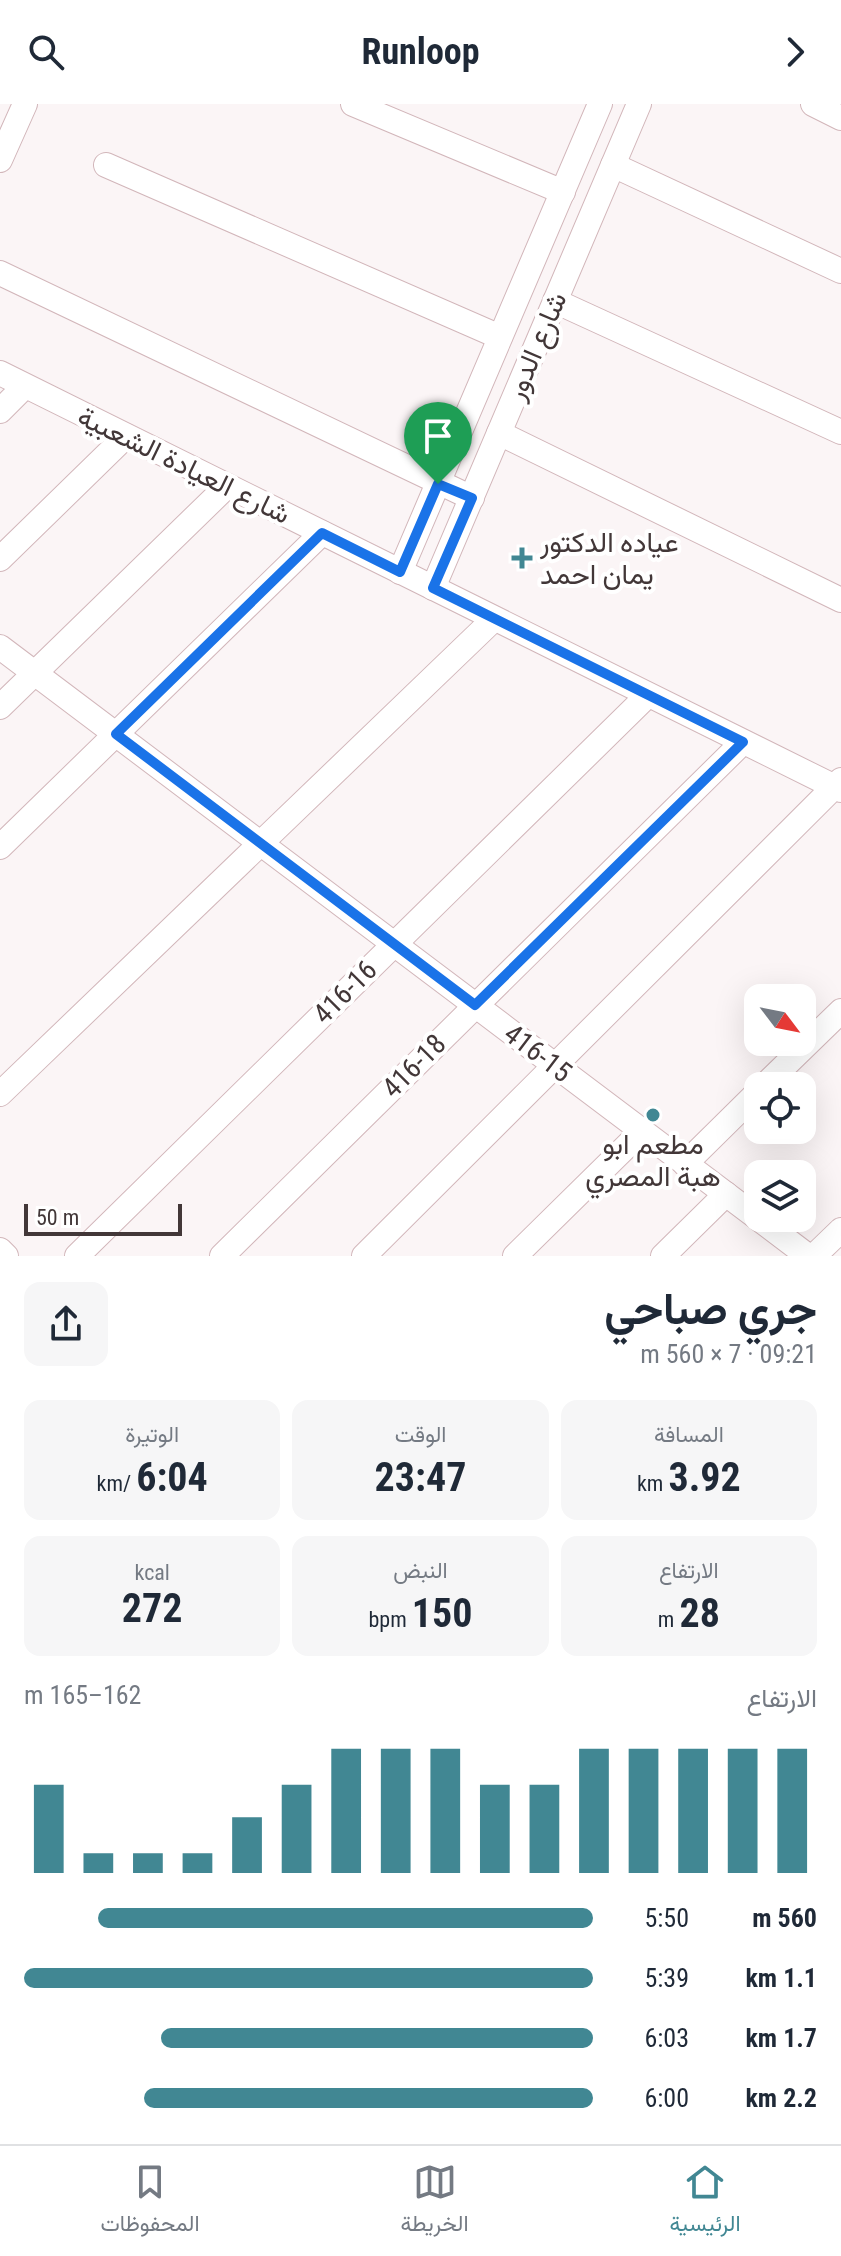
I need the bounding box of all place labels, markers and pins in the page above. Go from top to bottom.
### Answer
pin [404,402,472,484]
place label: عياده الدكتور يمان احمد [539,526,679,591]
marker: عياده الدكتور يمان احمد [511,547,533,569]
marker: مطعم ابو هبة المصري [644,1106,662,1124]
place label: مطعم ابو هبة المصري [585,1128,721,1199]

